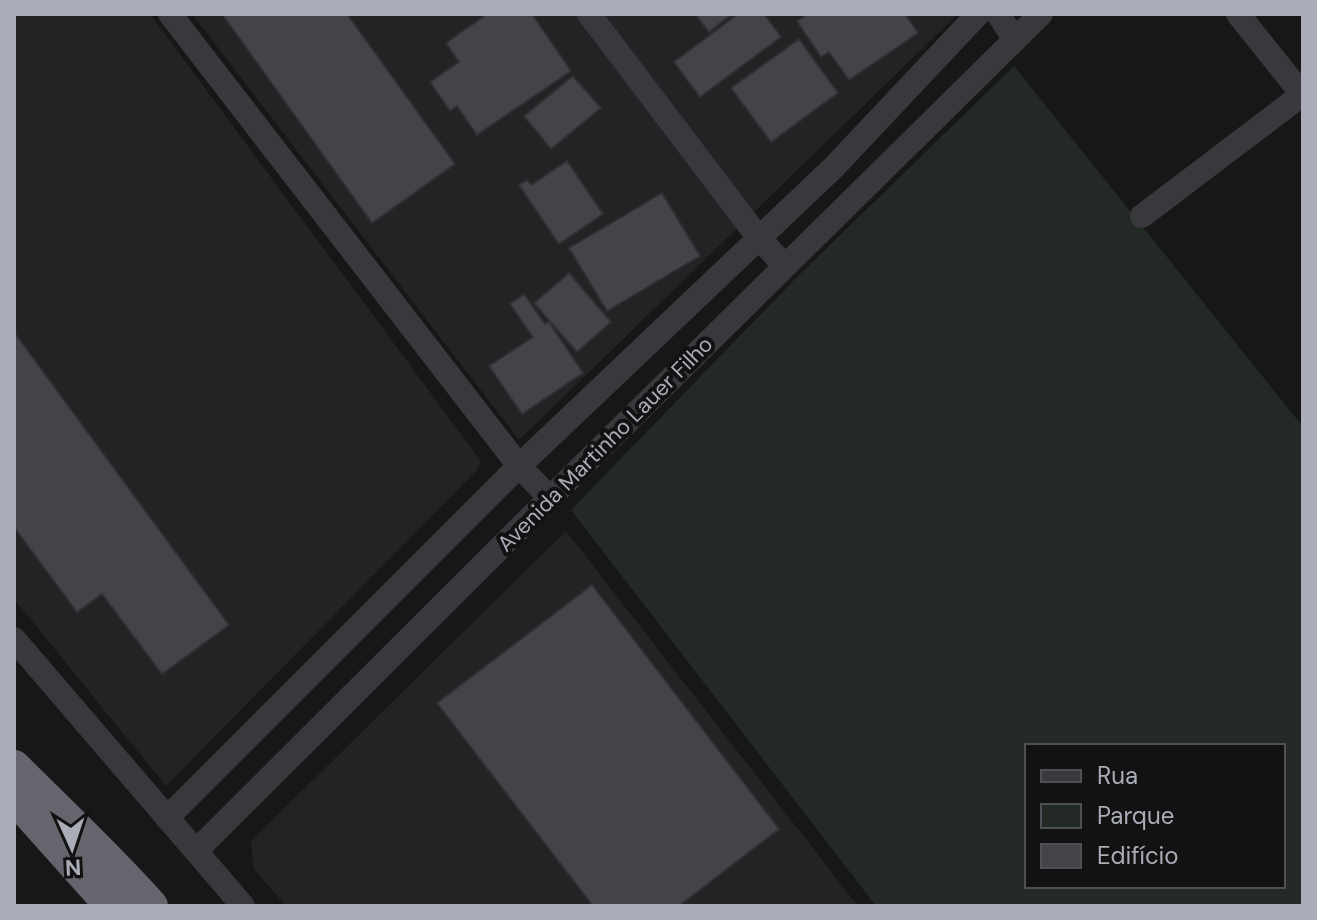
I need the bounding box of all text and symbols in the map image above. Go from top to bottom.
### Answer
street label: Avenida Martinho Lauer Filho [491,330,719,558]
legend [1025,744,1285,888]
text: Rua [1097,760,1138,791]
text: Parque [1097,800,1174,831]
north arrow [32,808,112,888]
text: Edifício [1097,840,1179,871]
text: N [64,853,82,882]

